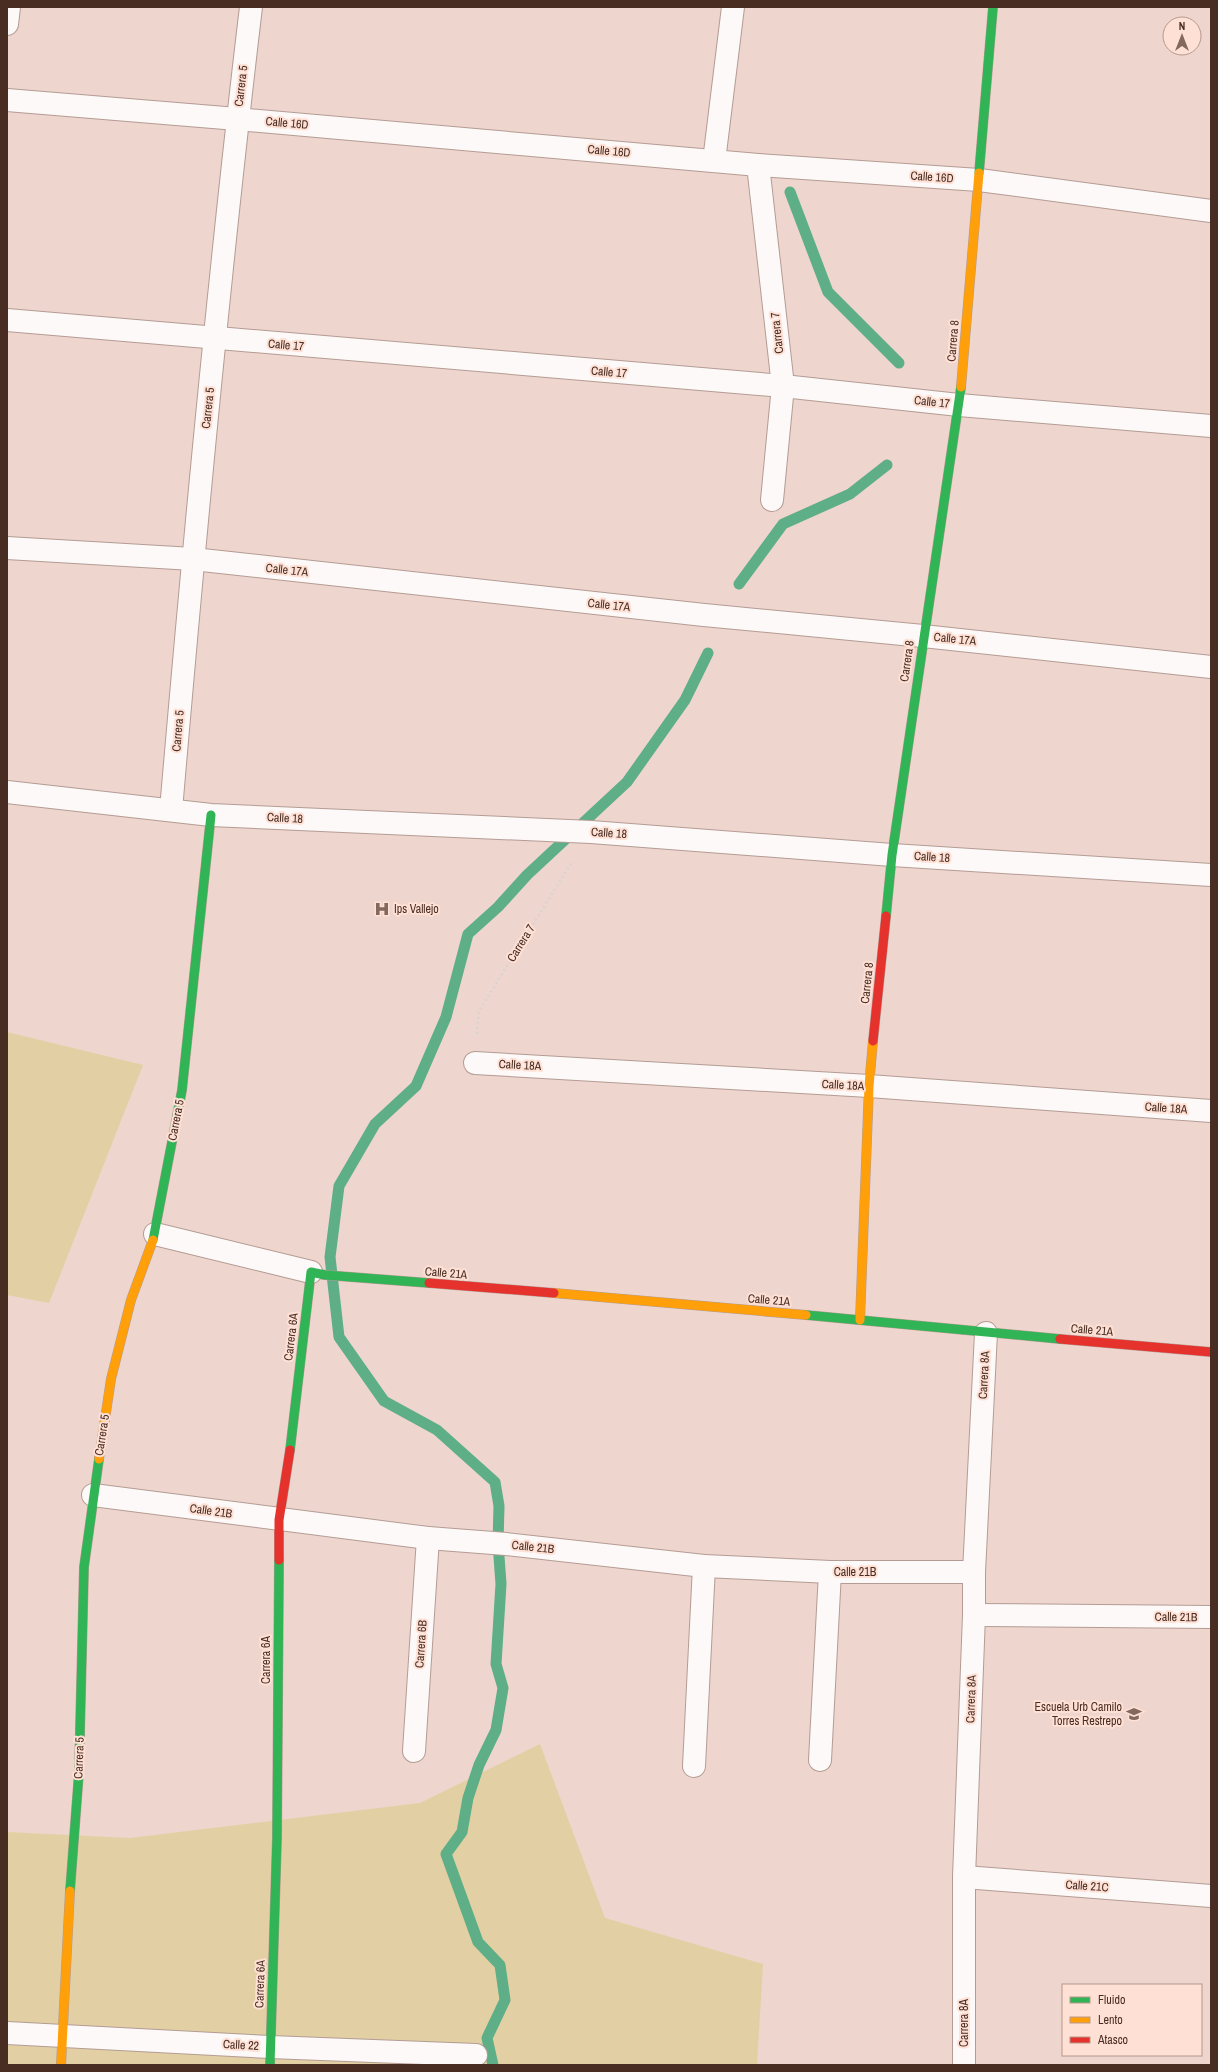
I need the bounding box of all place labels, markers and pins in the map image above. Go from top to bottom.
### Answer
hospital icon: Ips Vallejo [373,900,391,918]
place label: Ips Vallejo [394,901,439,917]
place label: Escuela Urb Camilo Torres Restrepo [1035,1699,1122,1729]
school or university icon: Escuela Urb Camilo Torres Restrepo [1125,1705,1143,1723]

